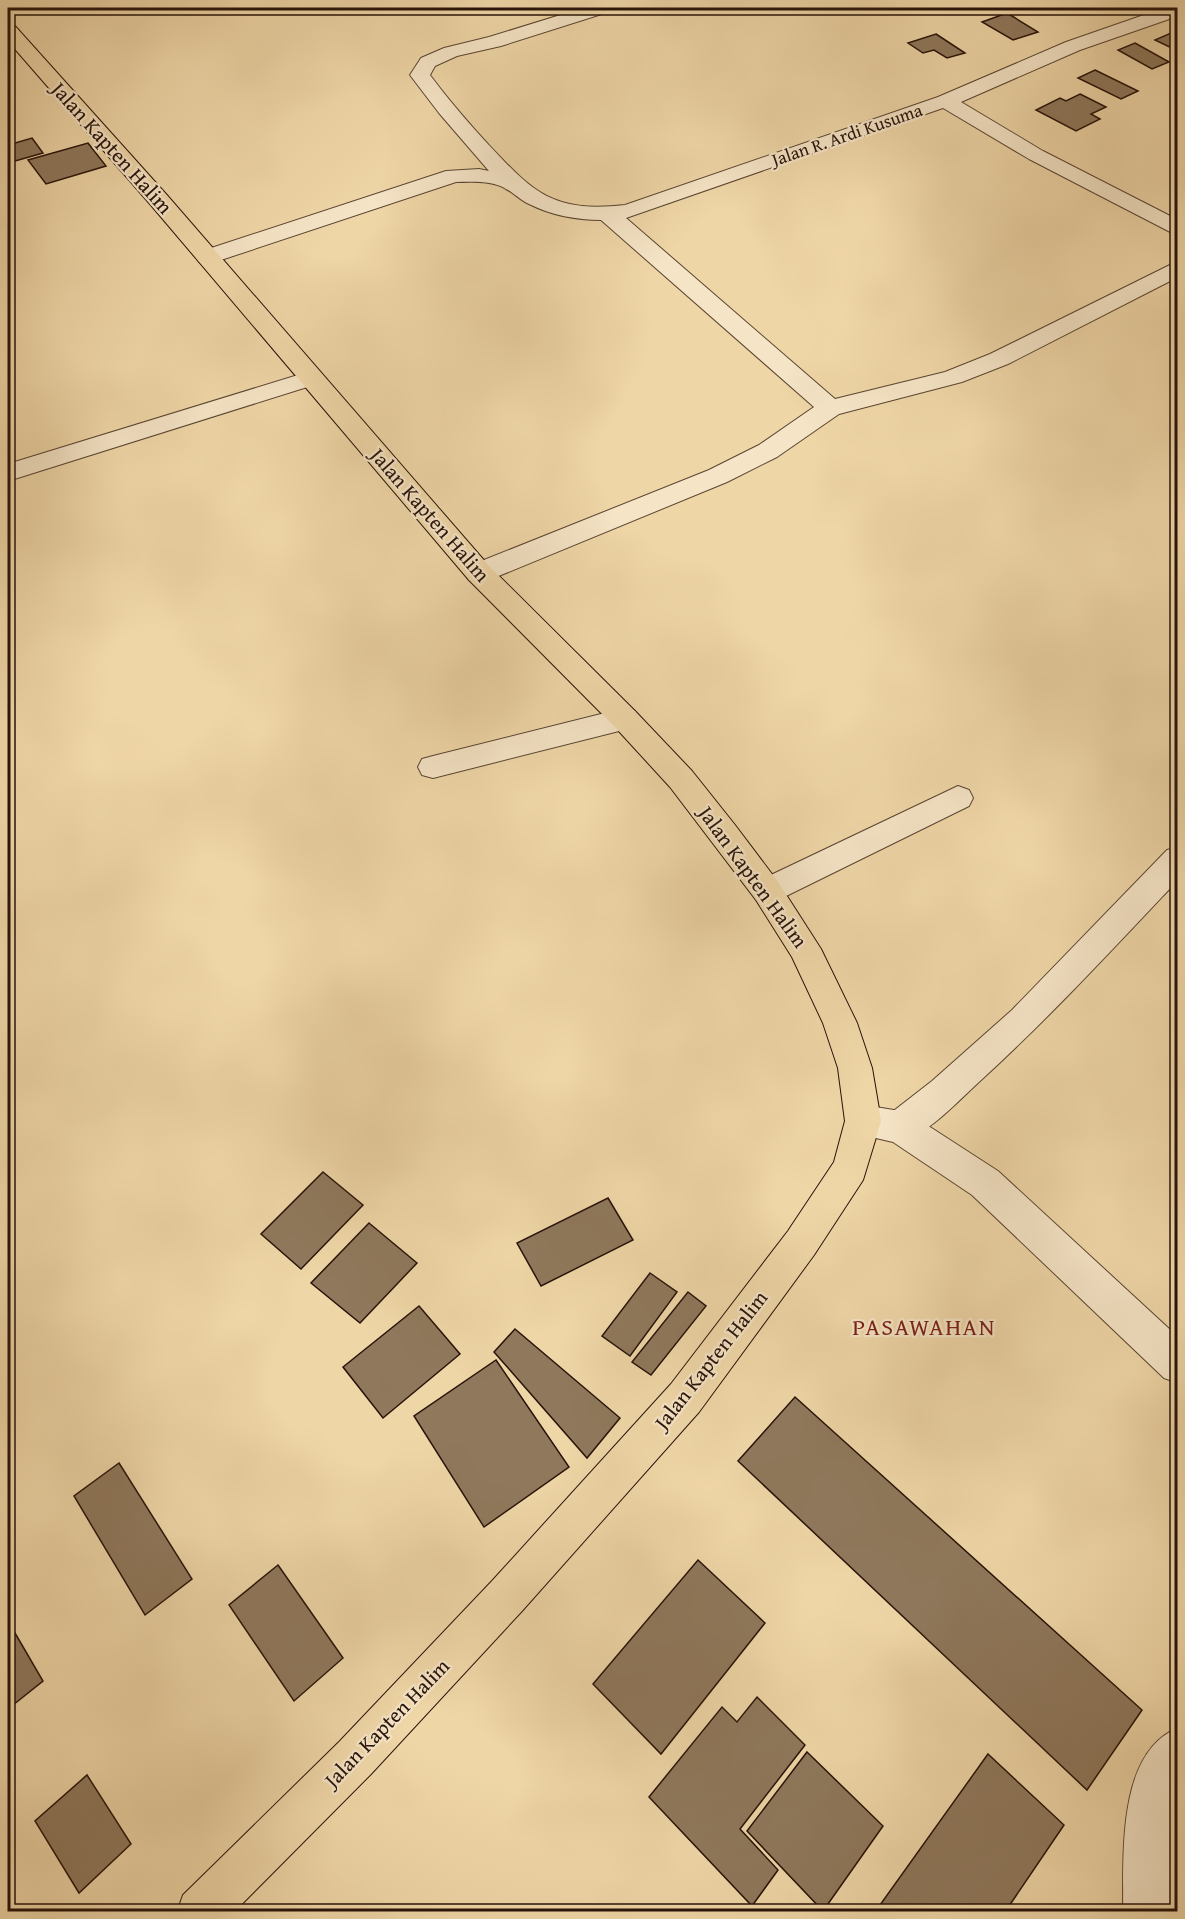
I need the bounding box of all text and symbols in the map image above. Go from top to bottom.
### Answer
street label: Jalan Kapten Halim [42,72,180,221]
street label: Jalan R. Ardi Kusuma [766,96,926,174]
street label: Jalan Kapten Halim [361,438,498,589]
street label: Jalan Kapten Halim [689,797,816,954]
street label: Jalan Kapten Halim [645,1284,775,1438]
district label: PASAWAHAN [852,1309,996,1344]
street label: Jalan Kapten Halim [315,1651,456,1796]

